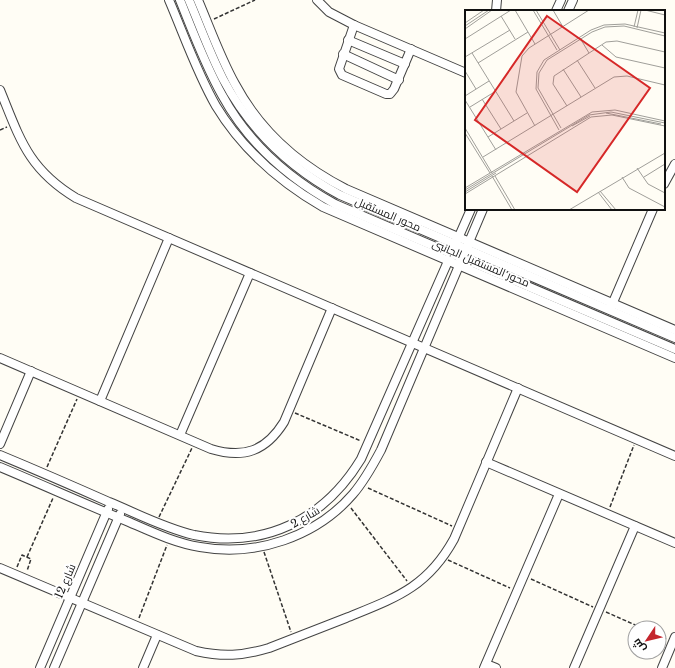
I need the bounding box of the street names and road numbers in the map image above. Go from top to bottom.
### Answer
street label: محور المستقبل [353,194,423,234]
street label: محور المستقبل الجانبى [430,236,532,290]
street label: شارع 2 [288,503,323,532]
street label: شارع 12 [51,562,79,601]

